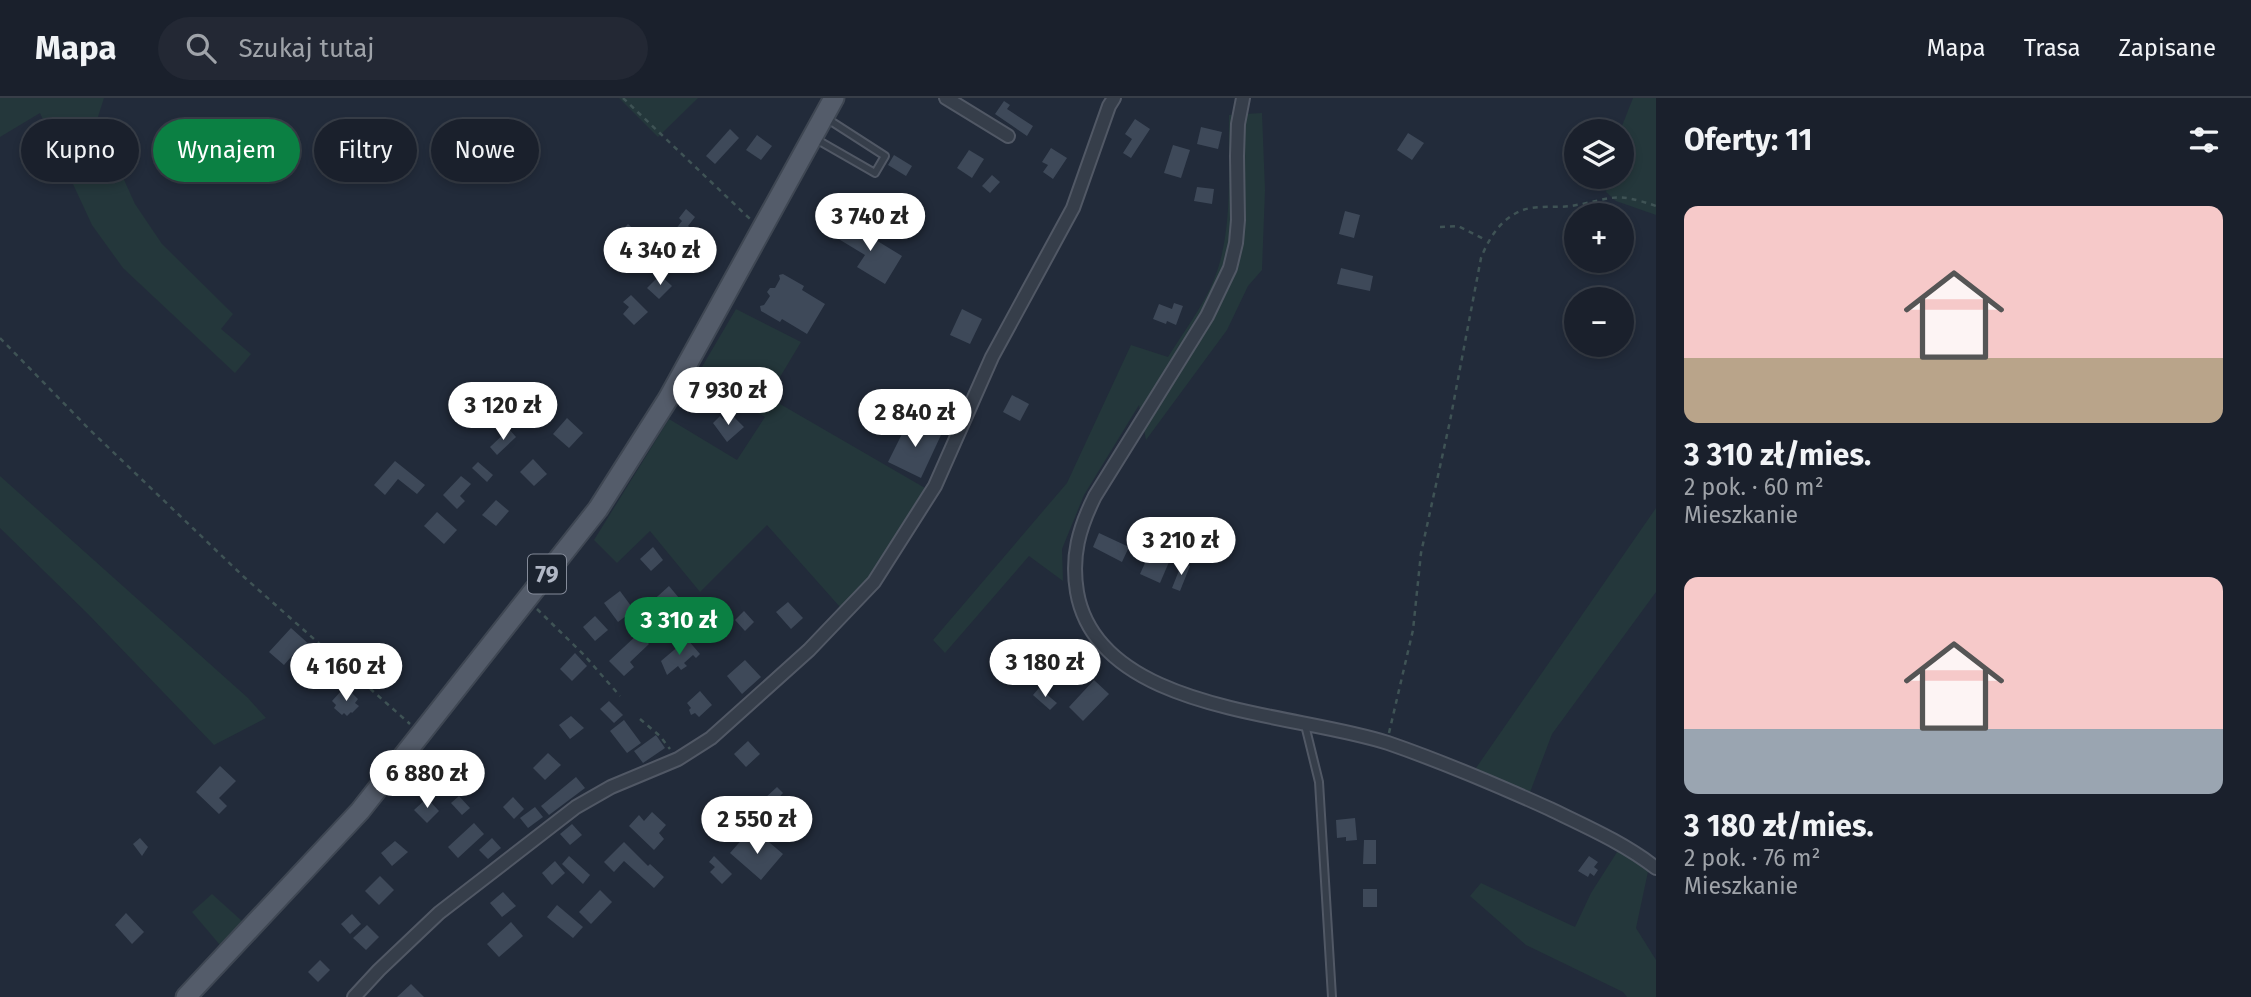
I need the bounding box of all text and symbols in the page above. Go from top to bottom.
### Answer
search box [158,17,648,80]
text: Mapa [35,28,116,68]
icon: search [182,29,220,67]
text: Szukaj tutaj [238,33,375,64]
text: Mapa [1927,34,1986,62]
text: Trasa [2024,34,2081,62]
text: Zapisane [2119,34,2216,62]
chip: Kupno [21,119,139,182]
chip: Wynajem [153,119,300,182]
chip: Filtry [314,119,417,182]
chip: Nowe [431,119,539,182]
map controls [1564,119,1634,357]
button: layers [1564,119,1634,189]
icon: filters [2185,121,2223,159]
text: Oferty: 11 [1684,122,1813,158]
pin: 3 740 zł [798,194,942,253]
text: 3 740 zł [831,202,909,230]
button: + [1564,203,1634,273]
pin: 4 340 zł [588,228,732,287]
text: 4 340 zł [620,236,700,264]
icon: home [1891,252,2017,378]
button: − [1564,287,1634,357]
pin: 7 930 zł [656,368,800,427]
text: 7 930 zł [689,376,767,404]
pin: 3 120 zł [431,382,575,442]
pin: 2 840 zł [843,390,987,449]
text: 3 120 zł [464,391,542,419]
text: 2 840 zł [874,398,956,426]
text: 3 310 zł/mies. [1684,437,1871,473]
text: 2 pok. · 60 m² [1684,473,1824,501]
text: Mieszkanie [1684,501,1798,529]
pin: 3 210 zł [1109,518,1253,577]
text: 3 210 zł [1143,526,1219,554]
road number: 79 [528,554,566,594]
pin: 3 310 zł [607,598,751,657]
text: 3 310 zł [641,606,717,634]
icon: home [1891,623,2017,749]
pin: 3 180 zł [973,640,1117,699]
pin: 4 160 zł [274,644,418,703]
text: 3 180 zł [1006,648,1084,676]
text: 4 160 zł [306,652,386,680]
pin: 6 880 zł [355,750,499,810]
text: 6 880 zł [386,759,468,787]
pin: 2 550 zł [685,796,829,856]
text: 2 550 zł [717,805,797,833]
text: 3 180 zł/mies. [1684,808,1874,844]
text: 2 pok. · 76 m² [1684,844,1821,872]
text: Mieszkanie [1684,872,1798,900]

